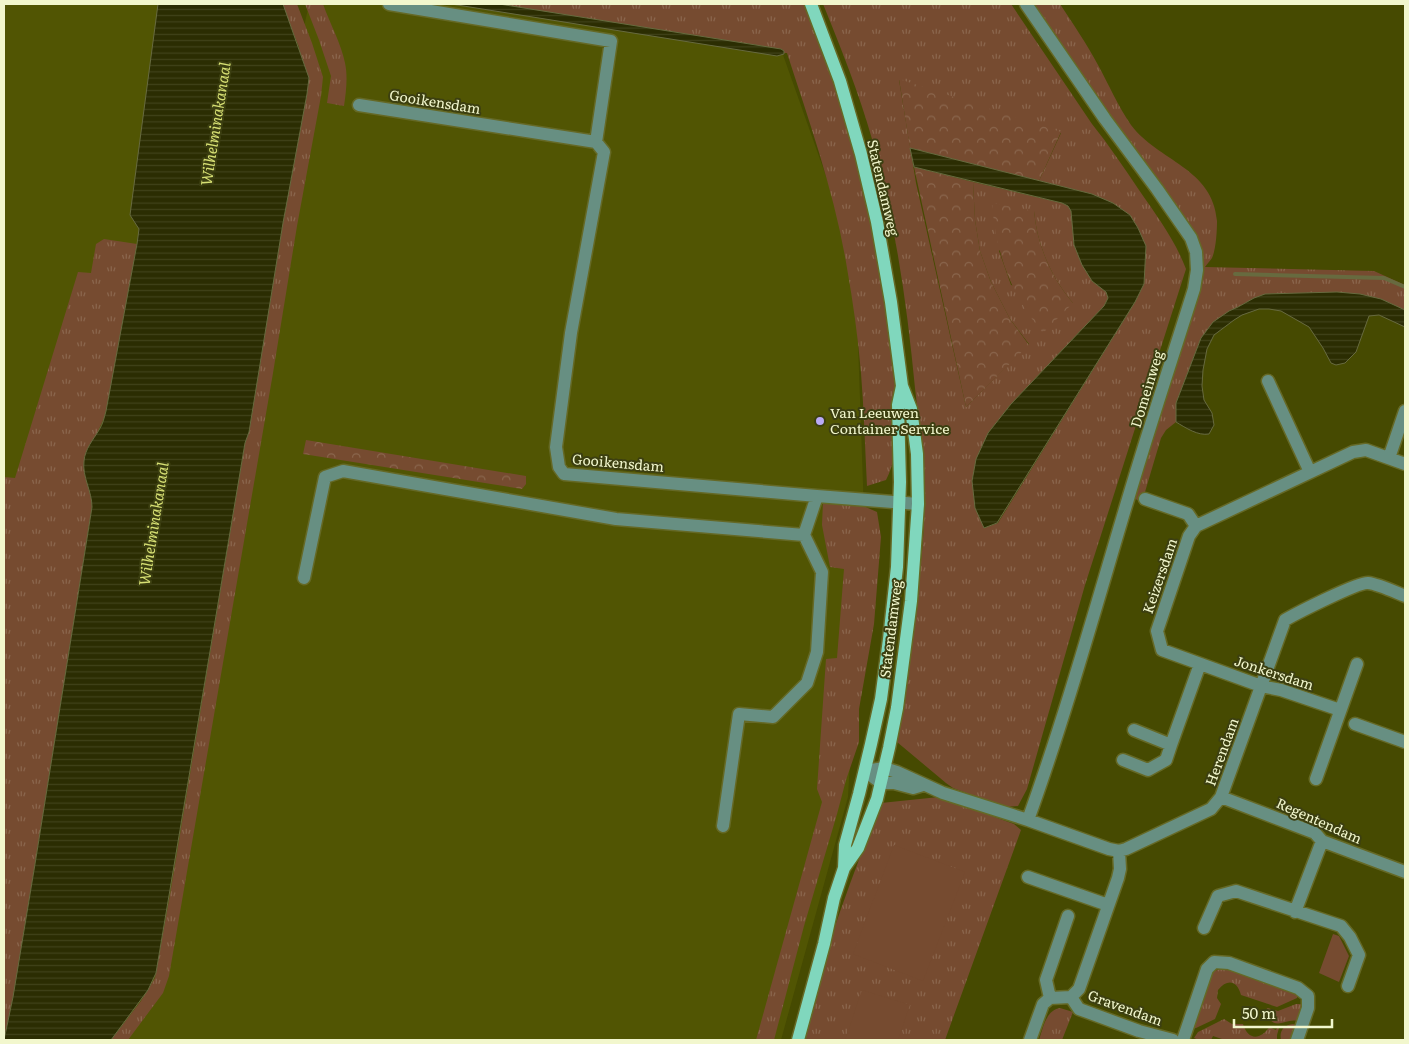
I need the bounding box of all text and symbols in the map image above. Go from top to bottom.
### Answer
water label: Wilhelminakanaal [193,60,236,187]
street label: Gooikensdam [388,84,483,118]
street label: Statendamweg [863,137,905,238]
street label: Domeinweg [1125,347,1167,430]
place label: Van Leeuwen Container Service [830,402,949,438]
marker: Van Leeuwen Container Service [814,415,826,427]
street label: Gooikensdam [571,448,665,476]
water label: Wilhelminakanaal [131,460,174,587]
street label: Keizersdam [1137,535,1181,616]
street label: Statendamweg [874,578,906,679]
street label: Jonkersdam [1232,650,1317,694]
street label: Herendam [1200,714,1243,788]
street label: Regentendam [1273,792,1366,848]
street label: Gravendam [1085,984,1166,1030]
scale bar [1234,996,1332,1028]
text: 50 m [1242,1001,1276,1024]

